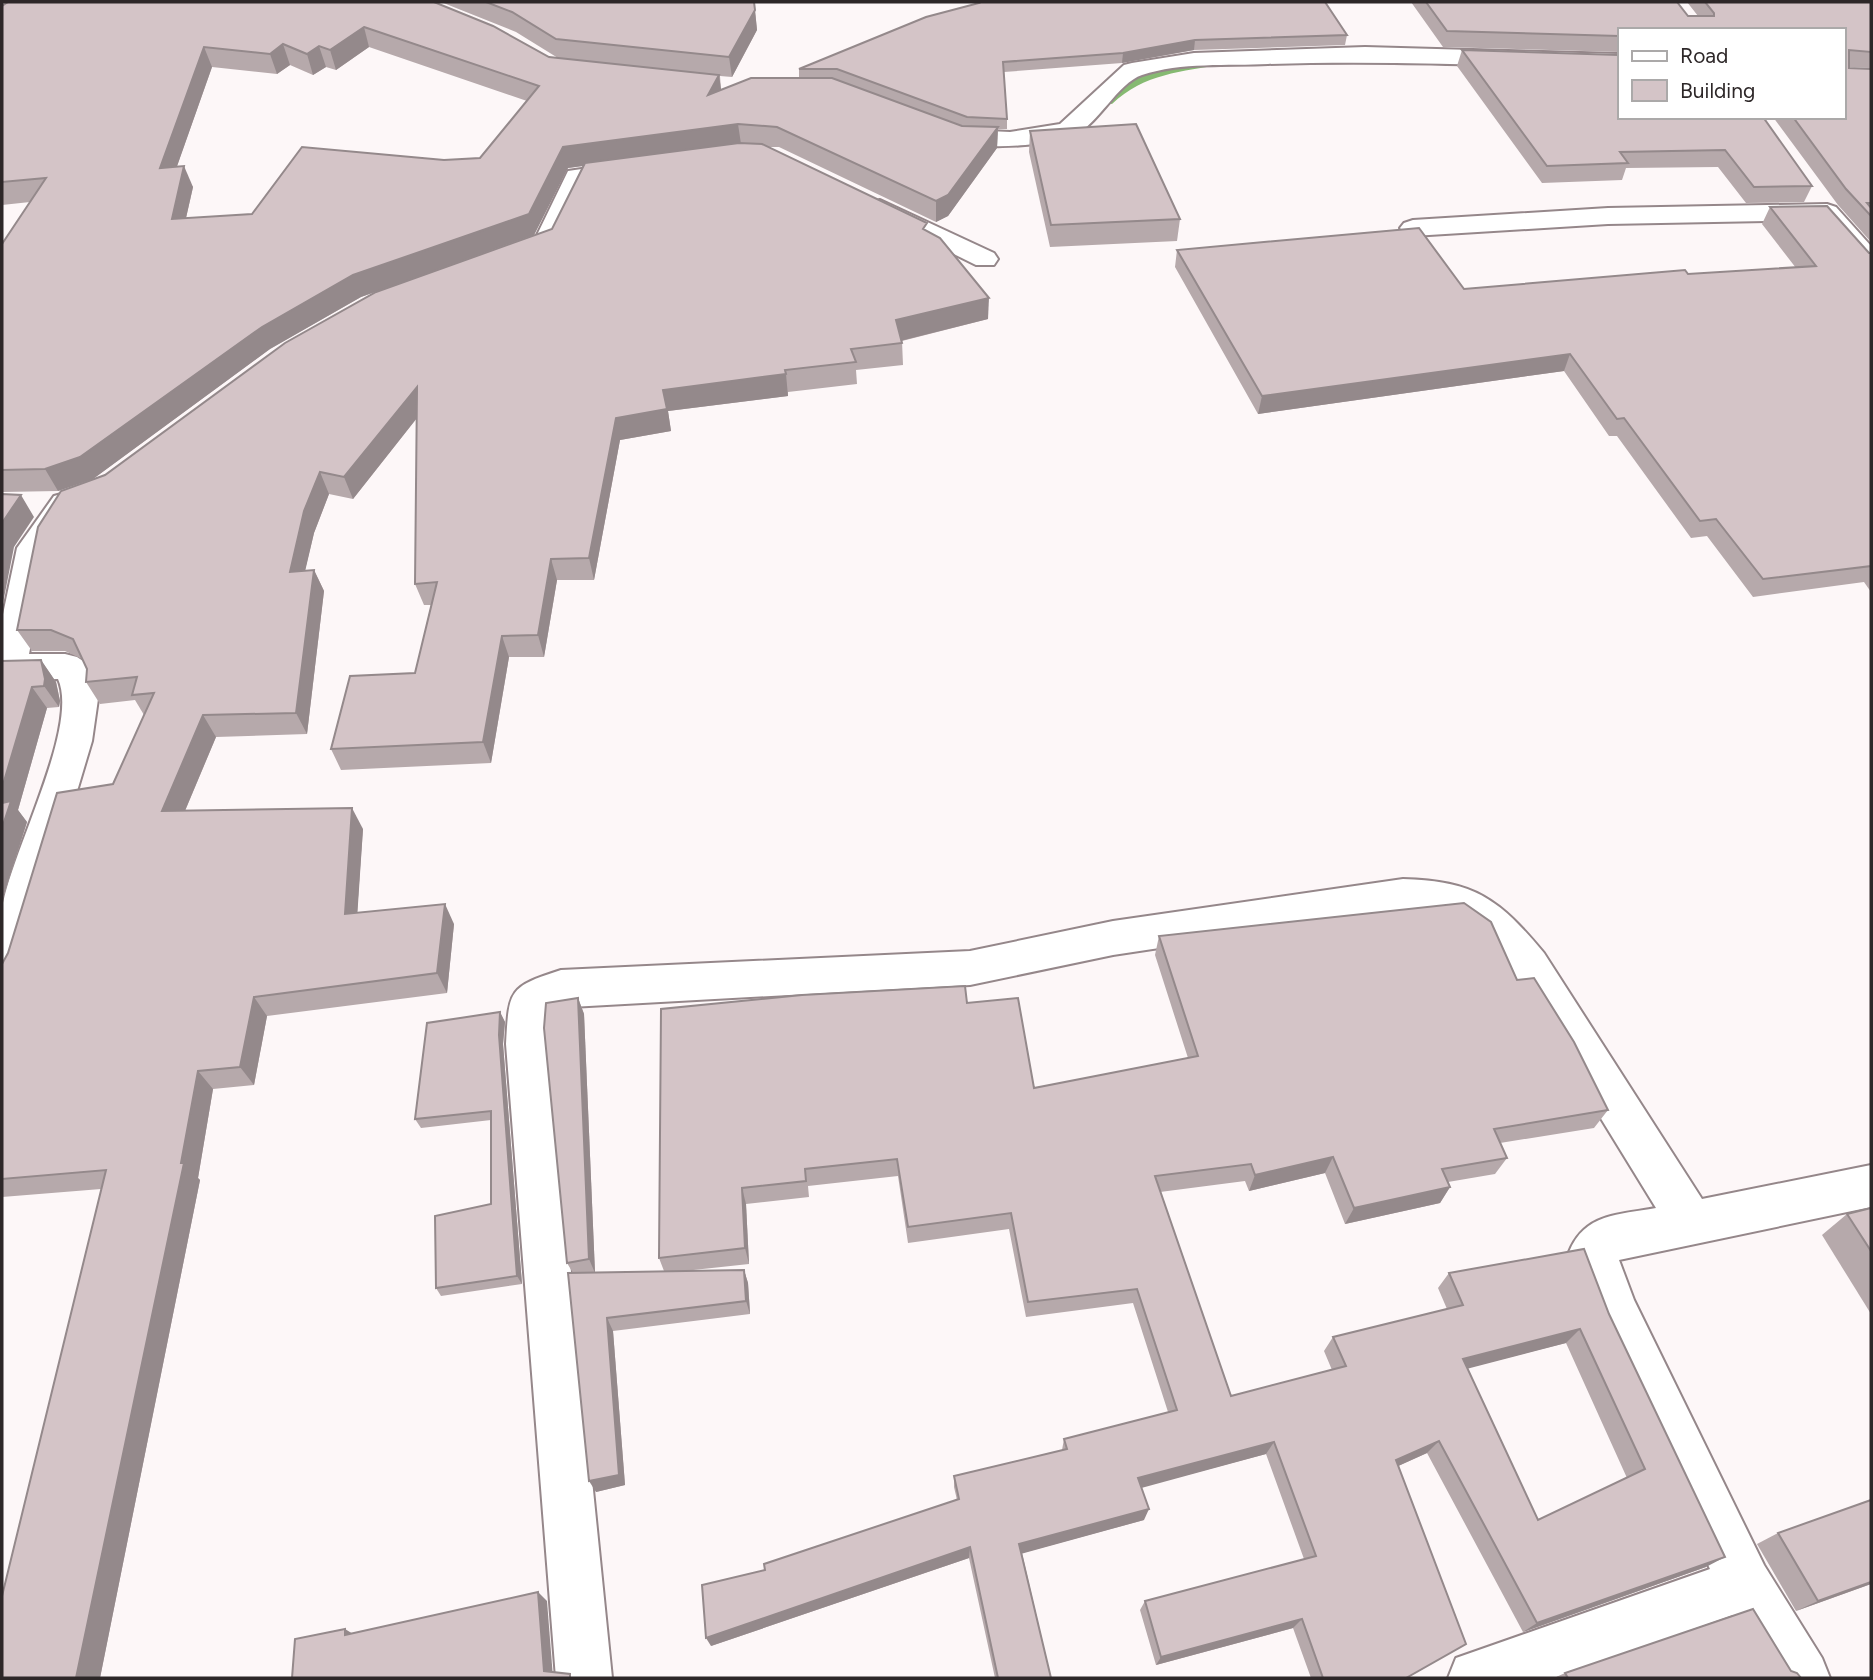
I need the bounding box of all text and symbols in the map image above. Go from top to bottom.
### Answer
legend [1618,28,1845,119]
text: Road [1680,43,1728,68]
text: Building [1680,78,1755,103]

